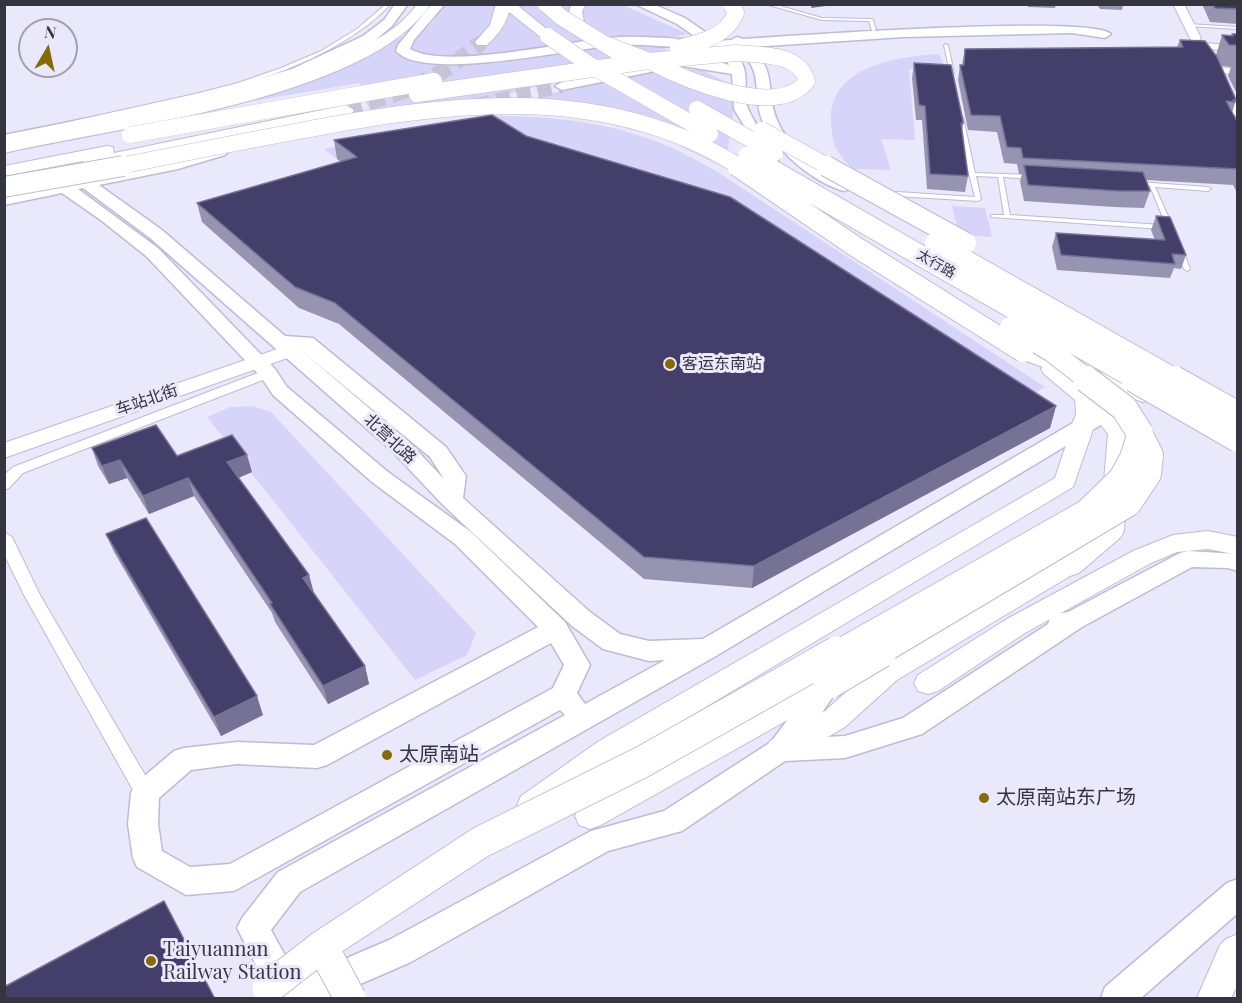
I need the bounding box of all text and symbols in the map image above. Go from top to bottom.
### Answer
north arrow [18,18,78,78]
text: N [43,20,58,43]
street label: 太行路 [914,246,958,282]
place label: 客运东南站 [682,354,762,374]
marker: 客运东南站 [663,357,677,371]
street label: 车站北街 [114,381,180,419]
street label: 北营北路 [360,410,420,468]
place label: 太原南站 [399,743,479,767]
marker: 太原南站 [380,748,394,762]
place label: 太原南站东广场 [996,786,1136,810]
marker: 太原南站东广场 [977,791,991,805]
place label: Taiyuannan Railway Station [163,938,301,985]
marker: Taiyuannan Railway Station [144,954,158,968]

